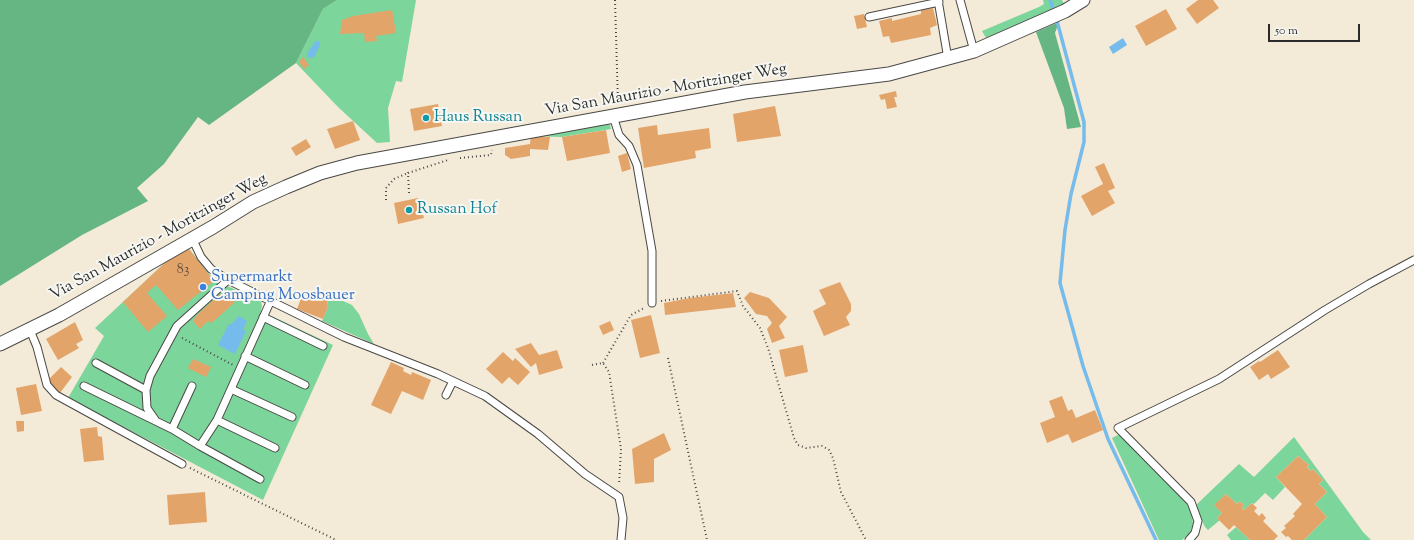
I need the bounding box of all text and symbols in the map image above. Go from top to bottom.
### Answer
scale bar [1270,16,1362,42]
text: 50 m [1275,22,1298,40]
street label: Via San Maurizio - Moritzinger Weg [544,60,788,122]
place label: Haus Russan [434,108,522,128]
marker: Haus Russan [421,113,431,123]
street label: Via San Maurizio - Moritzinger Weg [47,170,271,306]
place label: Russan Hof [417,200,497,220]
marker: Russan Hof [404,205,414,215]
house number: 83 [177,263,189,279]
place label: Supermarkt Camping Moosbauer [211,268,355,306]
marker: Supermarkt Camping Moosbauer [198,282,208,292]

